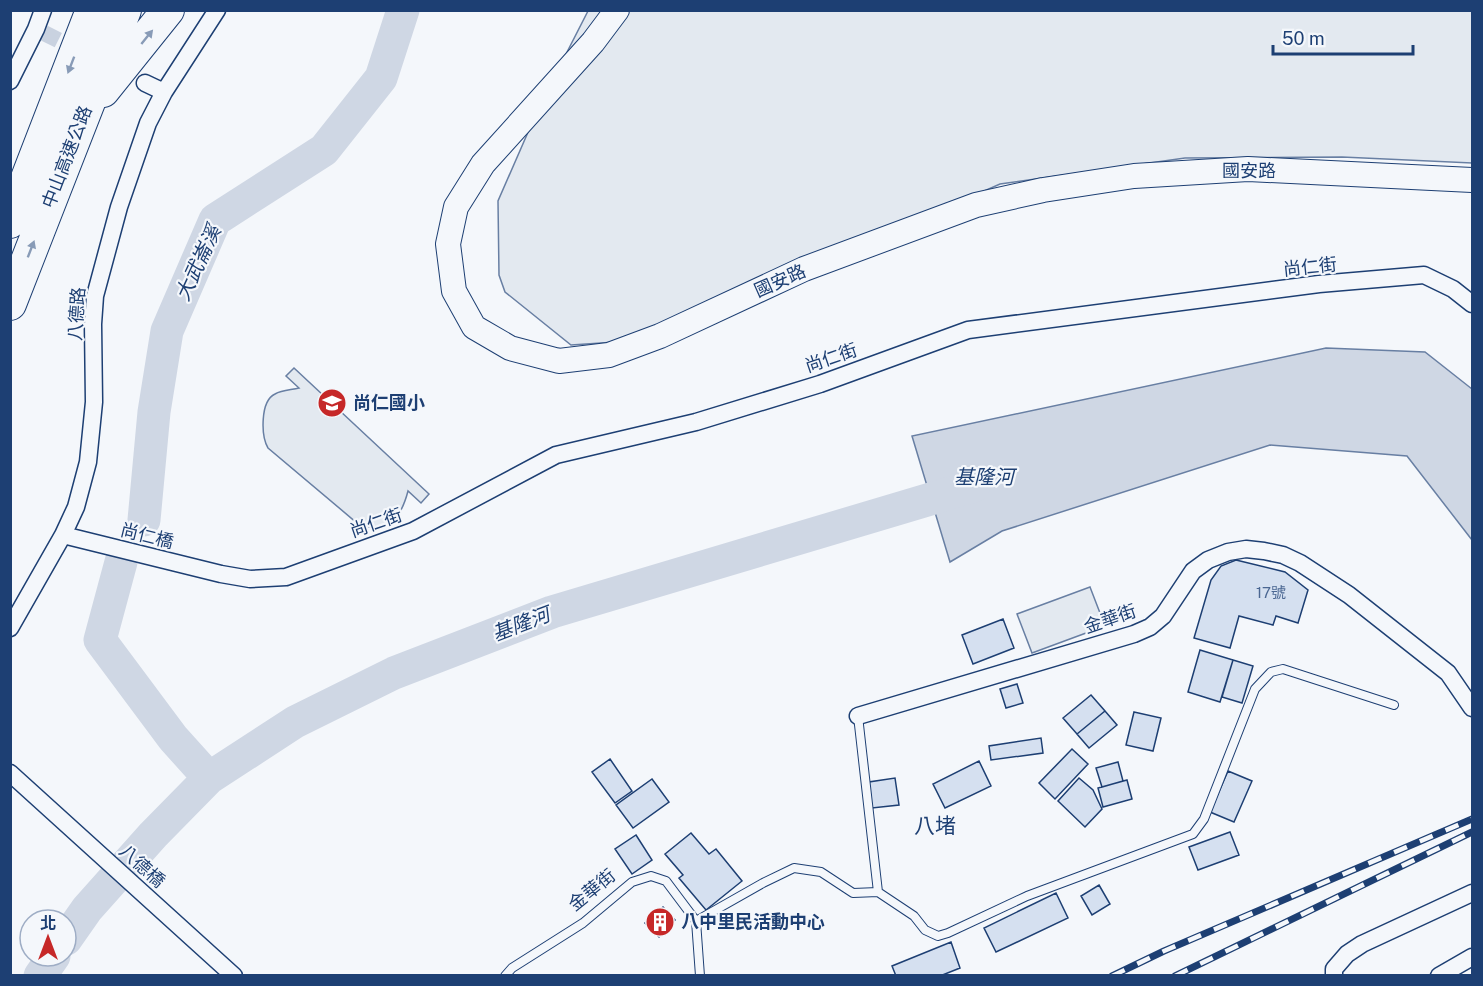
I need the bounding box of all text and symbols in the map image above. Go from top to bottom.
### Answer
scale bar [1273,18,1412,56]
text: 50 m [1282,28,1325,49]
one-way arrow [140,29,152,44]
one-way arrow [66,56,75,74]
street label: 中山高速公路 [37,103,96,211]
street label: 國安路 [1222,160,1276,181]
water label: 大武崙溪 [170,219,227,304]
one-way arrow [27,240,37,258]
street label: 尚仁街 [1282,253,1338,280]
street label: 國安路 [751,260,809,301]
street label: 八德路 [64,286,89,342]
street label: 尚仁街 [802,339,860,376]
school or university icon: 尚仁國小 [316,387,348,419]
place label: 尚仁國小 [353,392,425,413]
water label: 基隆河 [954,465,1018,489]
street label: 尚仁街 [347,504,405,541]
street label: 尚仁橋 [118,519,176,552]
house number: 17號 [1256,584,1286,601]
street label: 金華街 [1081,600,1139,637]
water label: 基隆河 [489,601,557,646]
district label: 八堵 [914,813,956,838]
street label: 八德橋 [115,840,169,891]
street label: 金華街 [564,864,619,915]
building icon: 八中里民活動中心 [644,906,676,938]
north arrow [18,908,78,968]
place label: 八中里民活動中心 [681,911,825,932]
text: 北 [40,914,56,933]

